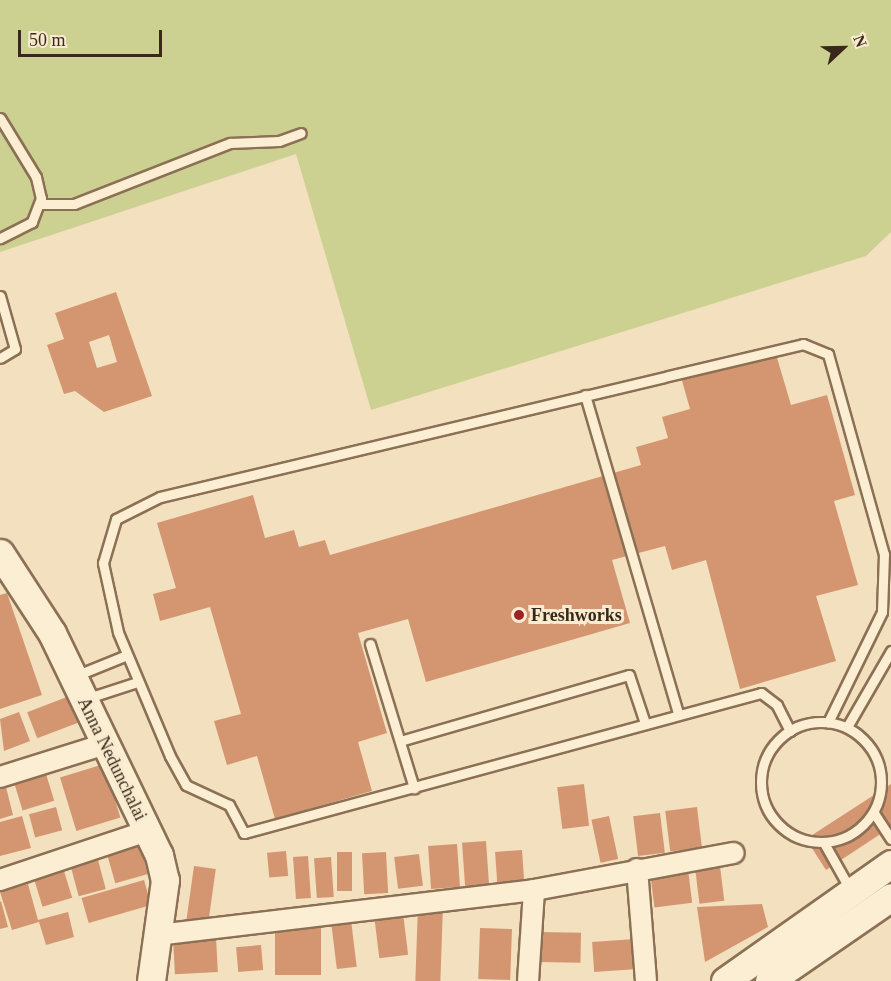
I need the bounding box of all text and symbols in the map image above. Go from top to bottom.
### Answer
scale bar [21,18,165,56]
north arrow [813,18,873,78]
text: 50 m [29,30,66,50]
text: N [850,33,870,50]
place label: Freshworks [531,604,622,626]
marker: Freshworks [512,608,526,622]
street label: Anna Nedunchalai [73,694,151,824]

